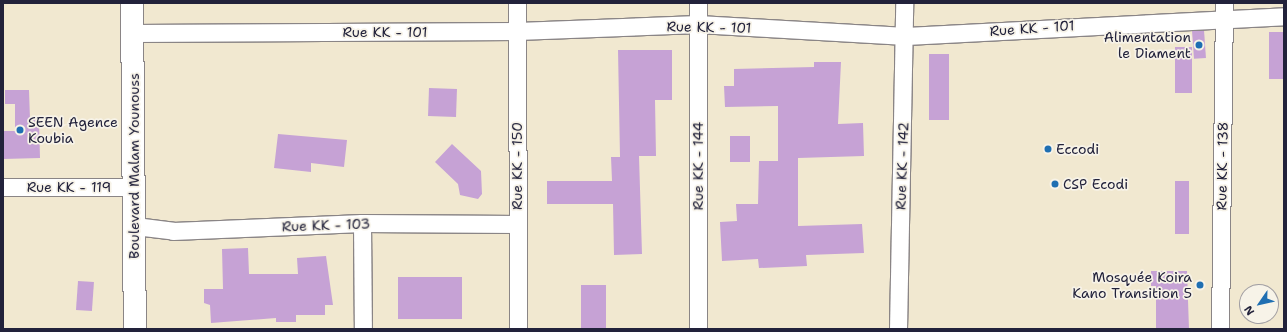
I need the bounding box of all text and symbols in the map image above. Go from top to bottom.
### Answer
street label: Rue KK - 101 [989,17,1075,39]
street label: Rue KK - 101 [666,18,752,36]
street label: Rue KK - 101 [343,24,427,40]
place label: Alimentation le Diament [1104,29,1191,62]
marker: Alimentation le Diament [1194,40,1204,50]
street label: Boulevard Malam Younouss [126,73,142,259]
place label: SEEN Agence Koubia [28,114,118,146]
street label: Rue KK - 150 [509,122,525,210]
street label: Rue KK - 144 [690,122,706,210]
street label: Rue KK - 142 [892,122,912,210]
street label: Rue KK - 138 [1213,122,1231,210]
marker: SEEN Agence Koubia [15,125,25,135]
place label: Eccodi [1056,141,1099,157]
marker: Eccodi [1043,144,1053,154]
place label: CSP Ecodi [1063,176,1128,192]
street label: Rue KK - 119 [27,179,111,195]
marker: CSP Ecodi [1050,179,1060,189]
street label: Rue KK - 103 [281,215,371,235]
place label: Mosquée Koira Kano Transition 5 [1072,269,1192,302]
marker: Mosquée Koira Kano Transition 5 [1195,280,1205,290]
north arrow [1239,284,1279,324]
text: N [1241,303,1258,318]

